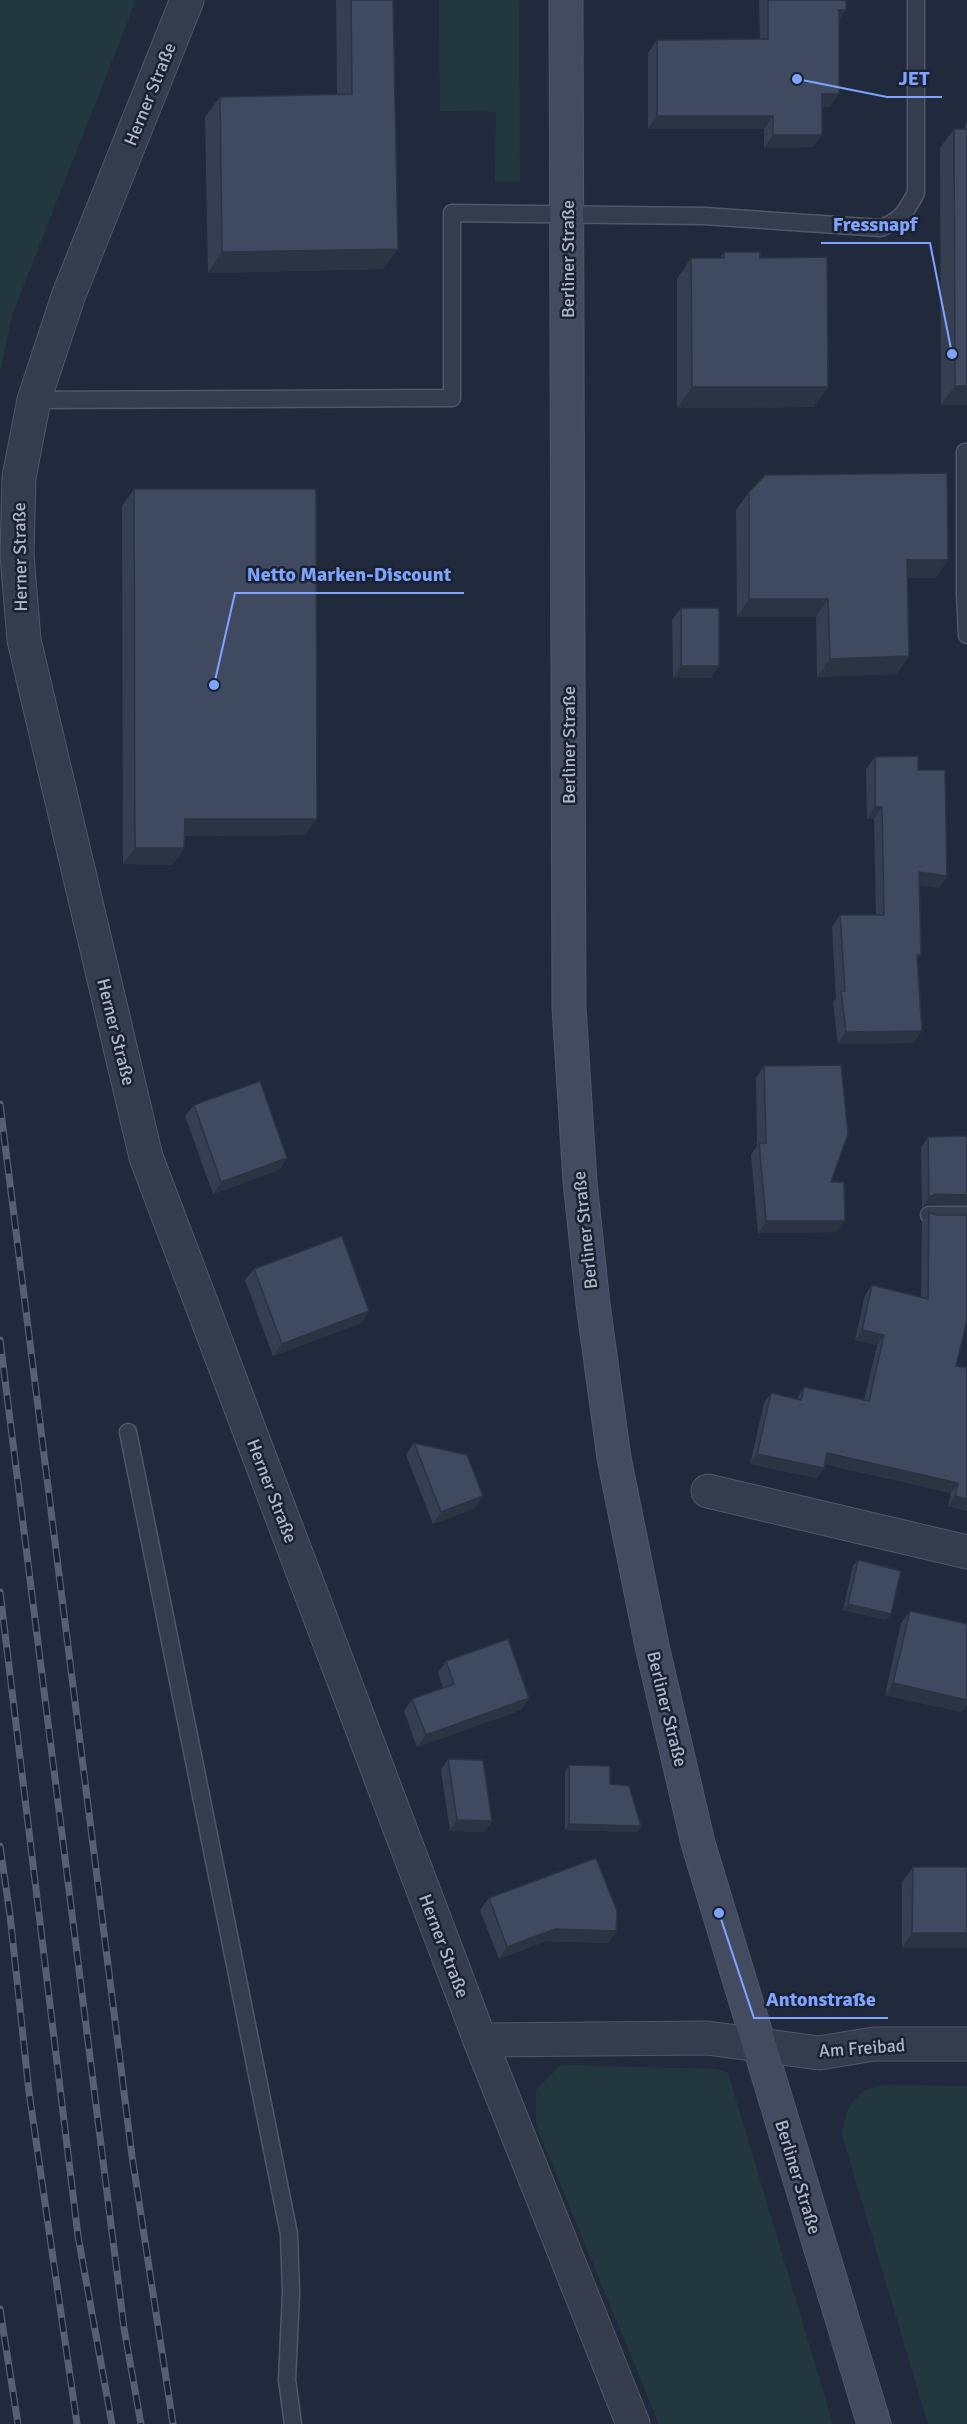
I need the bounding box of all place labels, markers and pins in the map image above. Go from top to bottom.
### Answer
callout: JET [887,59,942,97]
callout: Fressnapf [821,205,930,243]
callout: Netto Marken-Discount [235,555,464,593]
callout: Antonstraße [754,1980,888,2018]

